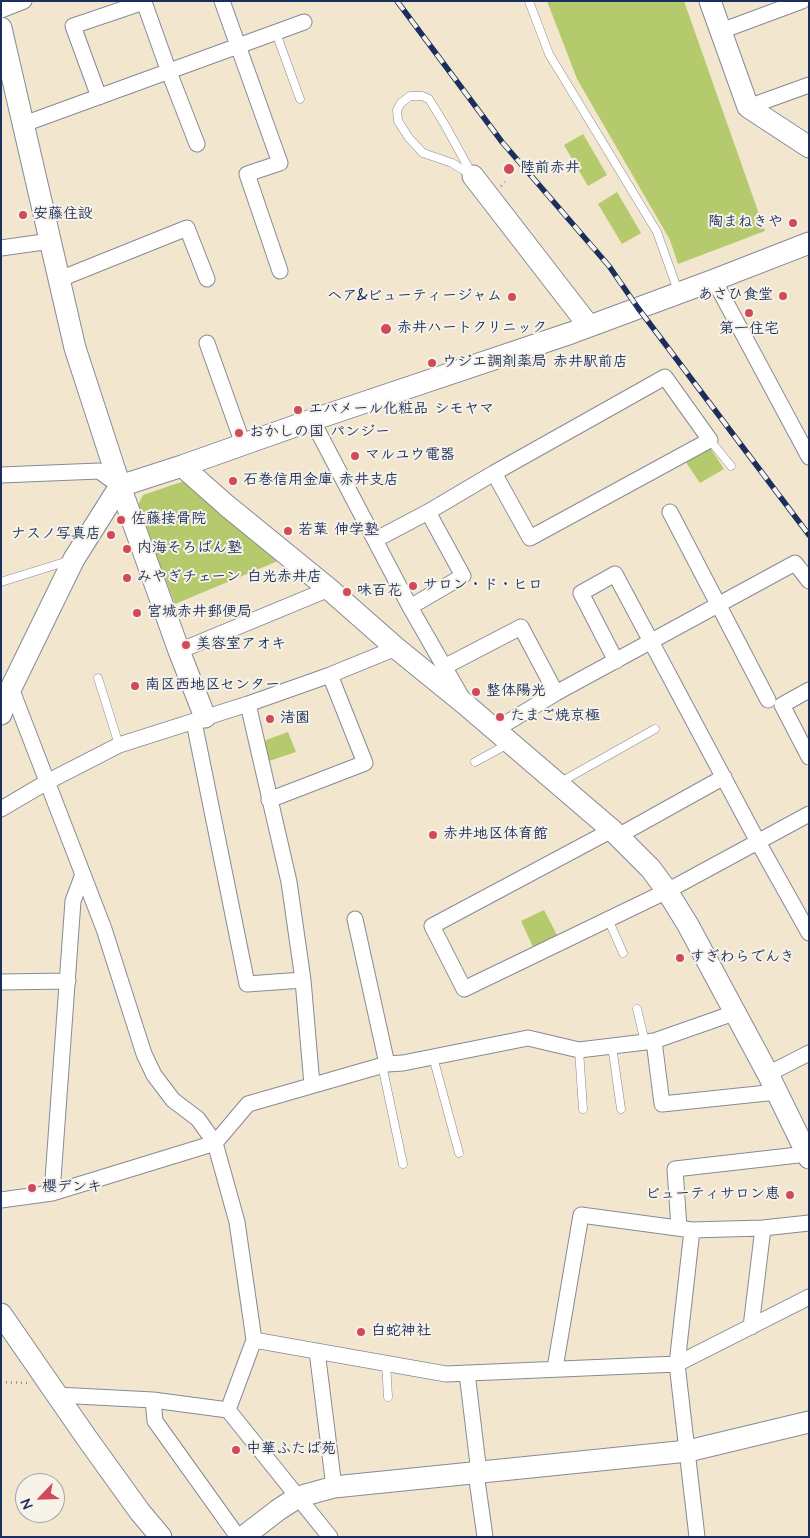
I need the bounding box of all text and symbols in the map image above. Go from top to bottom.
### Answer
place label: 陸前赤井 [520,160,580,178]
marker: 陸前赤井 [502,162,516,176]
place label: 安藤住設 [33,206,93,224]
marker: 安藤住設 [17,209,29,221]
place label: 陶まねきや [708,214,783,232]
marker: 陶まねきや [787,217,799,229]
place label: あさひ食堂 [698,287,773,305]
place label: ヘア&ビューティージャム [327,288,502,306]
marker: あさひ食堂 [777,290,789,302]
marker: ヘア&ビューティージャム [506,291,518,303]
marker: 第一住宅 [743,307,755,319]
place label: 赤井ハートクリニック [397,320,547,338]
place label: 第一住宅 [719,321,779,339]
marker: 赤井ハートクリニック [379,322,393,336]
place label: ウジエ調剤薬局 赤井駅前店 [442,354,628,372]
marker: ウジエ調剤薬局 赤井駅前店 [426,357,438,369]
place label: エバメール化粧品 シモヤマ [308,401,494,419]
marker: エバメール化粧品 シモヤマ [292,404,304,416]
place label: おかしの国 パンジー [249,424,390,442]
marker: おかしの国 パンジー [233,427,245,439]
place label: マルユウ電器 [365,447,455,465]
marker: マルユウ電器 [349,450,361,462]
place label: 石巻信用金庫 赤井支店 [243,472,399,490]
marker: 石巻信用金庫 赤井支店 [227,475,239,487]
place label: 佐藤接骨院 [131,511,206,529]
marker: 佐藤接骨院 [115,514,127,526]
place label: 若葉 伸学塾 [298,522,379,540]
marker: 若葉 伸学塾 [282,525,294,537]
place label: ナスノ写真店 [11,526,101,544]
marker: ナスノ写真店 [105,529,117,541]
place label: 内海そろばん塾 [137,540,242,558]
marker: 内海そろばん塾 [121,543,133,555]
place label: みやぎチェーン 白光赤井店 [137,569,322,587]
marker: みやぎチェーン 白光赤井店 [121,572,133,584]
place label: サロン・ド・ヒロ [423,577,543,595]
marker: サロン・ド・ヒロ [407,580,419,592]
place label: 味百花 [357,583,402,601]
marker: 味百花 [341,586,353,598]
place label: 宮城赤井郵便局 [147,604,252,622]
marker: 宮城赤井郵便局 [131,607,143,619]
place label: 美容室アオキ [196,636,286,654]
marker: 美容室アオキ [180,639,192,651]
place label: 南区西地区センター [145,677,280,695]
marker: 南区西地区センター [129,680,141,692]
place label: 整体陽光 [486,683,546,701]
marker: 整体陽光 [470,686,482,698]
place label: たまご焼京極 [510,708,600,726]
place label: 渚園 [280,710,310,728]
marker: たまご焼京極 [494,711,506,723]
marker: 渚園 [264,713,276,725]
place label: 赤井地区体育館 [443,826,548,844]
marker: 赤井地区体育館 [427,829,439,841]
place label: すぎわらでんき [690,949,795,967]
marker: すぎわらでんき [674,952,686,964]
place label: 櫻デンキ [42,1179,102,1197]
marker: 櫻デンキ [26,1182,38,1194]
place label: ビューティサロン恵 [645,1186,780,1204]
marker: ビューティサロン恵 [784,1189,796,1201]
place label: 白蛇神社 [371,1323,431,1341]
marker: 白蛇神社 [355,1326,367,1338]
place label: 中華ふたば苑 [246,1441,336,1459]
marker: 中華ふたば苑 [230,1444,242,1456]
north arrow [15,1473,65,1523]
text: N [16,1496,38,1512]

